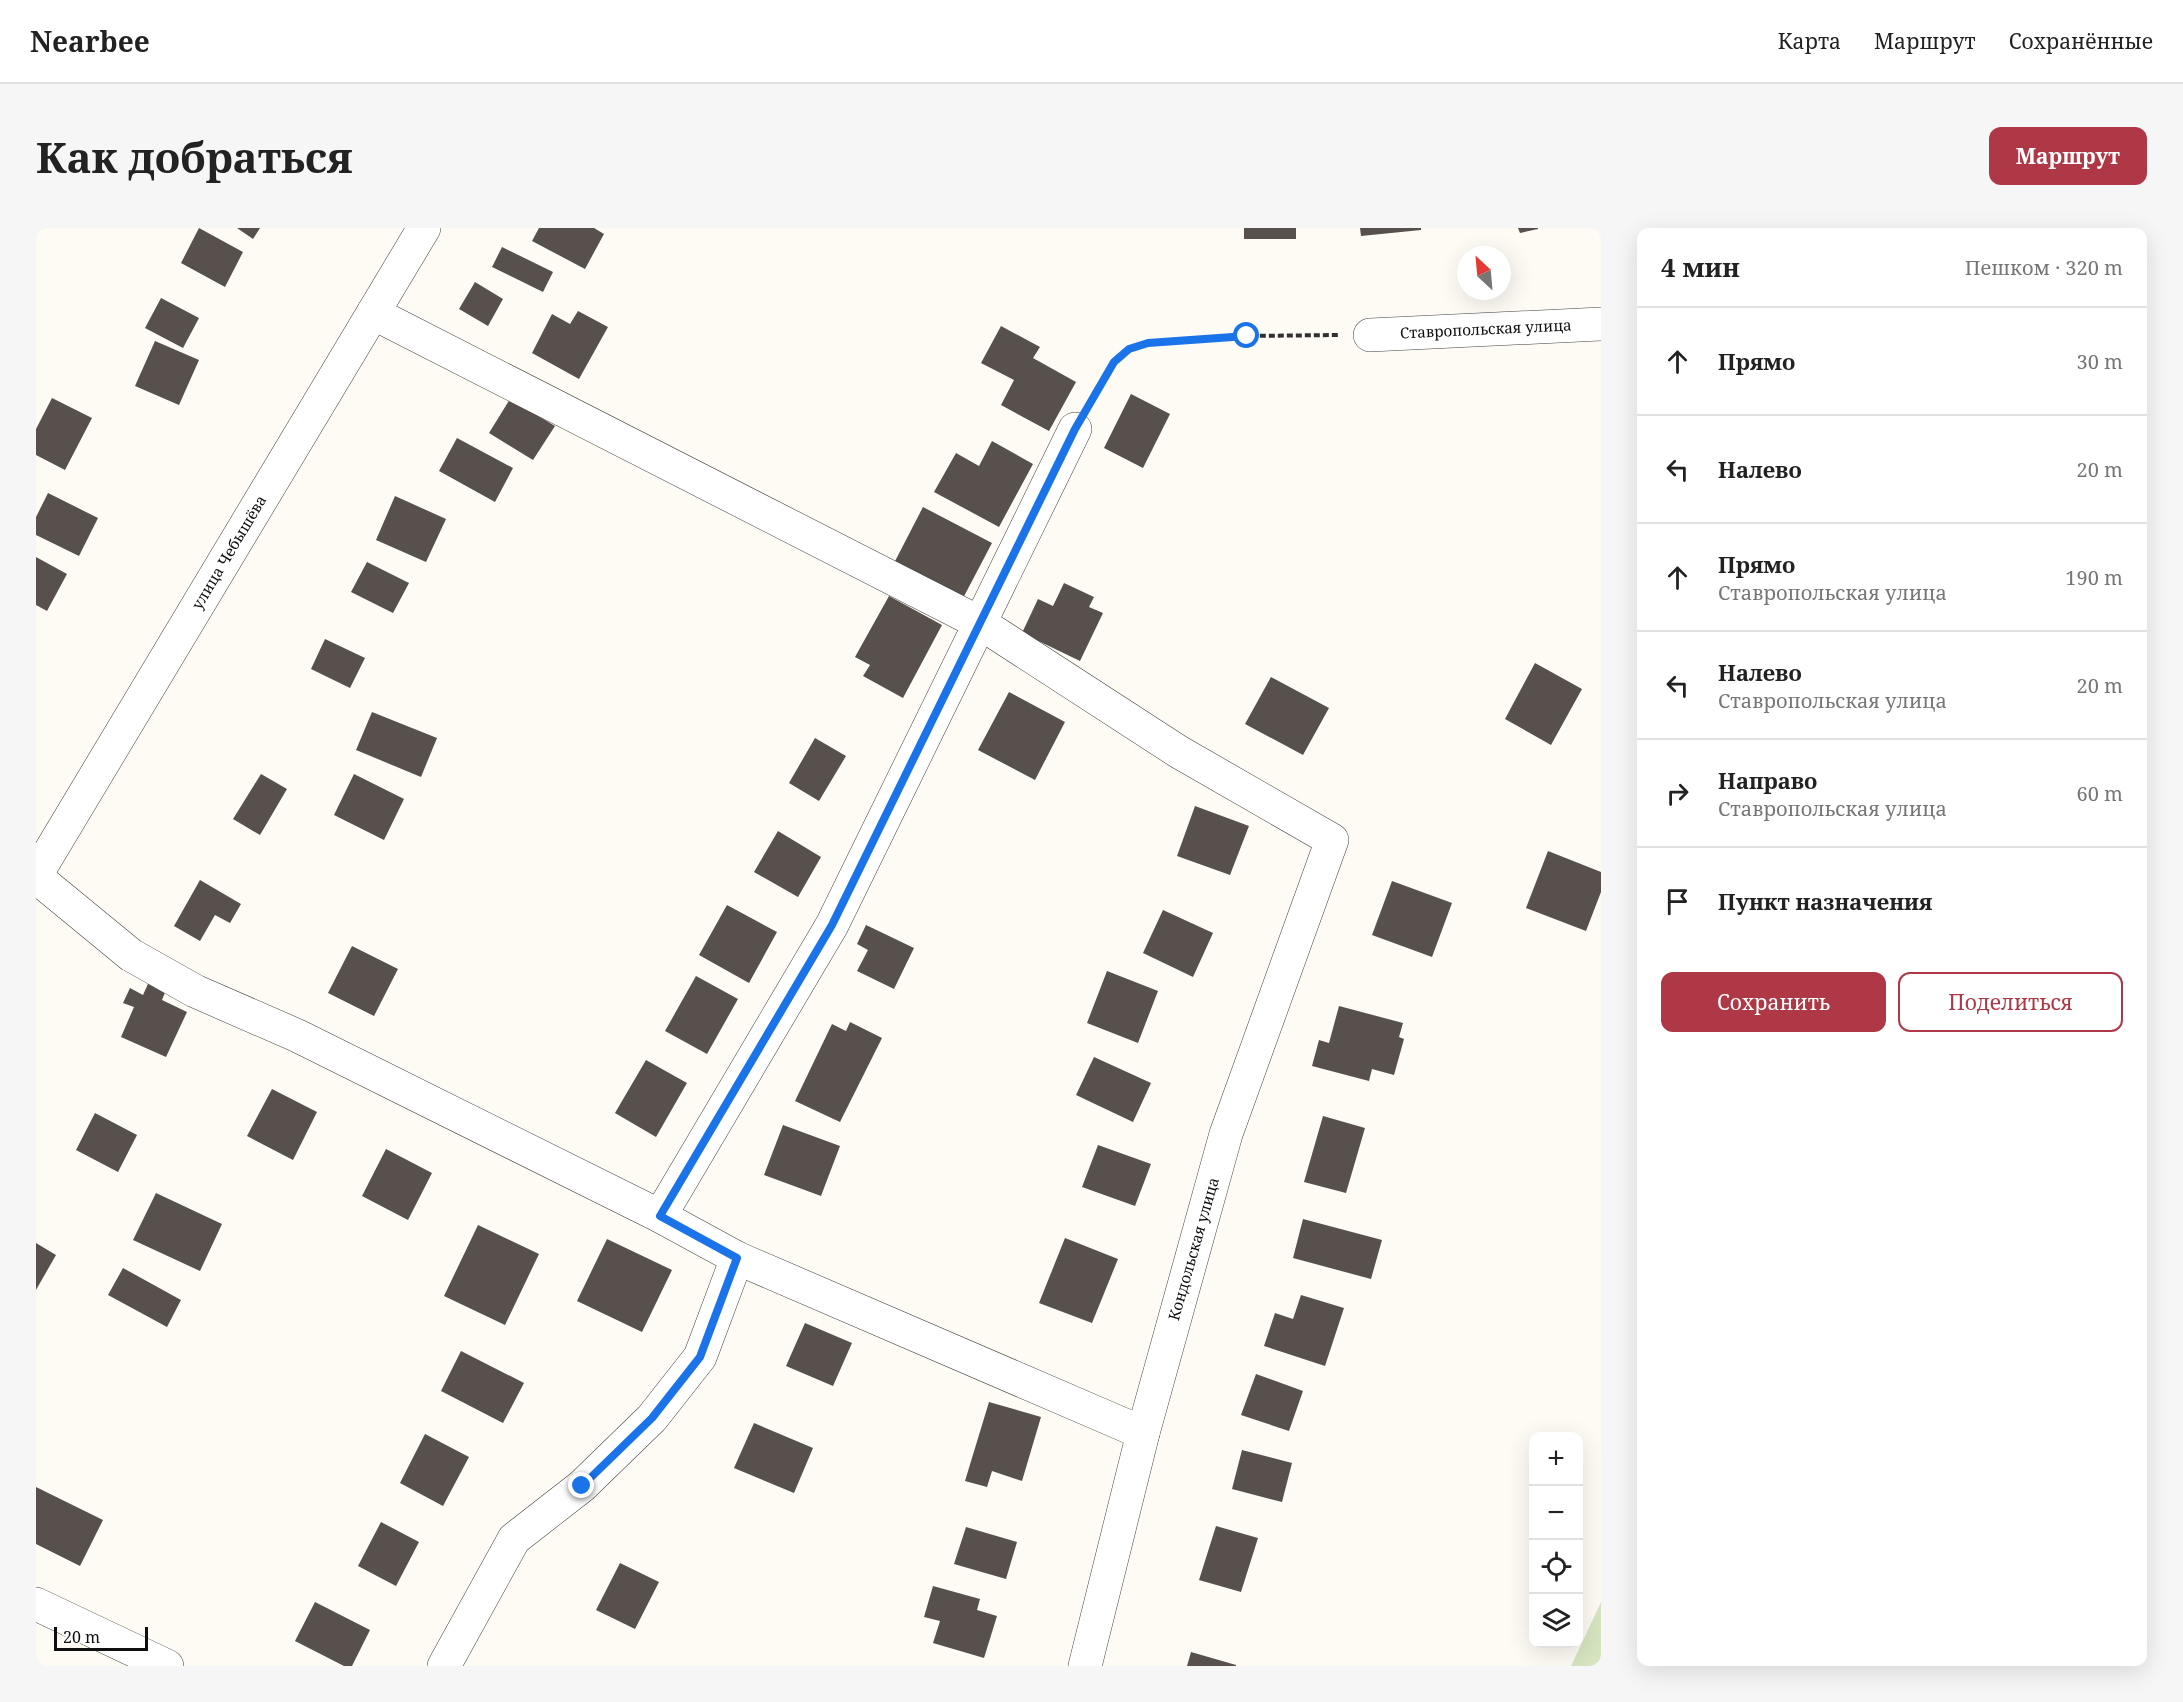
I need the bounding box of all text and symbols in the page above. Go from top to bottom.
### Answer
text: Nearbee [30,22,150,60]
text: Карта [1778,27,1841,55]
text: Маршрут [1874,27,1976,55]
text: Сохранённые [2009,27,2153,55]
button: Маршрут [1989,127,2147,185]
text: Как добраться [36,128,353,185]
north arrow [1457,246,1511,300]
text: 4 мин [1661,249,1740,285]
text: Пешком · 320 m [1965,254,2123,281]
street label: Ставропольская улица [1400,314,1572,343]
route start [1233,322,1259,348]
icon: ahead [1661,345,1694,378]
text: Прямо [1718,346,1795,376]
text: 30 m [2077,348,2123,375]
icon: left [1661,453,1694,486]
text: Налево [1718,454,1802,484]
text: 20 m [2077,456,2123,483]
street label: улица Чебышёва [187,491,270,613]
text: Прямо [1718,549,1795,579]
icon: ahead [1661,561,1694,594]
text: 190 m [2065,564,2123,591]
text: Ставропольская улица [1718,579,1947,606]
text: Налево [1718,657,1802,687]
icon: left [1661,669,1694,702]
text: 20 m [2077,672,2123,699]
text: Ставропольская улица [1718,687,1947,714]
text: Направо [1718,765,1817,795]
icon: right [1661,777,1694,810]
text: 60 m [2077,780,2123,807]
text: Ставропольская улица [1718,795,1947,822]
icon: arrive [1661,885,1694,918]
text: Пункт назначения [1718,886,1932,916]
button: Сохранить [1661,972,1886,1032]
button: Поделиться [1898,972,2123,1032]
street label: Кондольская улица [1163,1175,1223,1323]
map controls [1529,1432,1583,1648]
button: + [1529,1432,1583,1486]
route end [568,1472,594,1498]
button: − [1529,1486,1583,1540]
button: locate [1529,1540,1583,1594]
button: layers [1529,1594,1583,1648]
scale bar [54,1624,148,1652]
text: 20 m [63,1626,100,1648]

